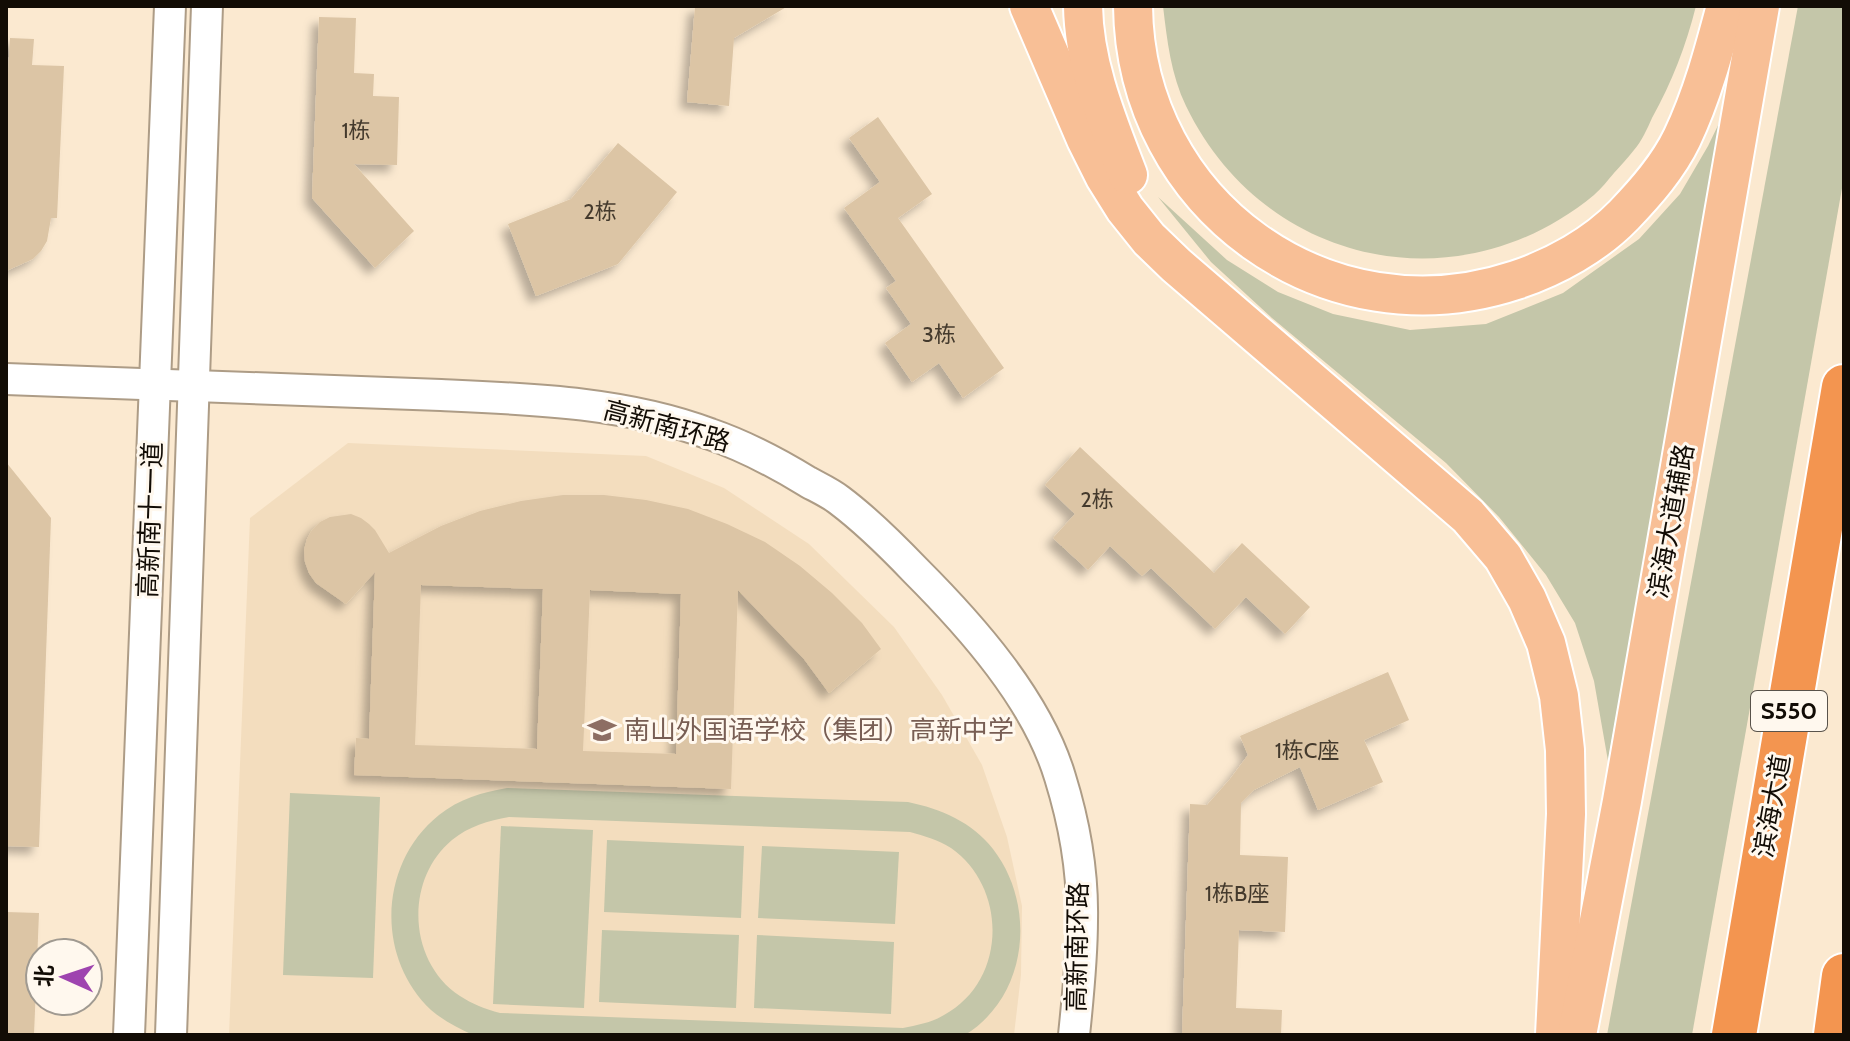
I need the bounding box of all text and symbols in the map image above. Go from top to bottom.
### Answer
house number: 1栋 [341,117,371,144]
house number: 2栋 [583,198,617,225]
house number: 3栋 [922,321,956,348]
street label: 高新南环路 [600,394,734,458]
street label: 高新南十一道 [131,441,169,599]
street label: 滨海大道辅路 [1642,441,1700,601]
house number: 2栋 [1080,486,1114,513]
road number: S550 [1751,691,1827,731]
place label: 南山外国语学校（集团）高新中学 [624,714,1014,746]
school or university icon: 南山外国语学校（集团）高新中学 [587,715,617,745]
house number: 1栋C座 [1275,737,1339,764]
street label: 滨海大道 [1747,752,1797,860]
house number: 1栋B座 [1205,880,1269,907]
street label: 高新南环路 [1060,882,1094,1012]
north arrow [24,937,104,1017]
text: 北 [30,964,59,988]

